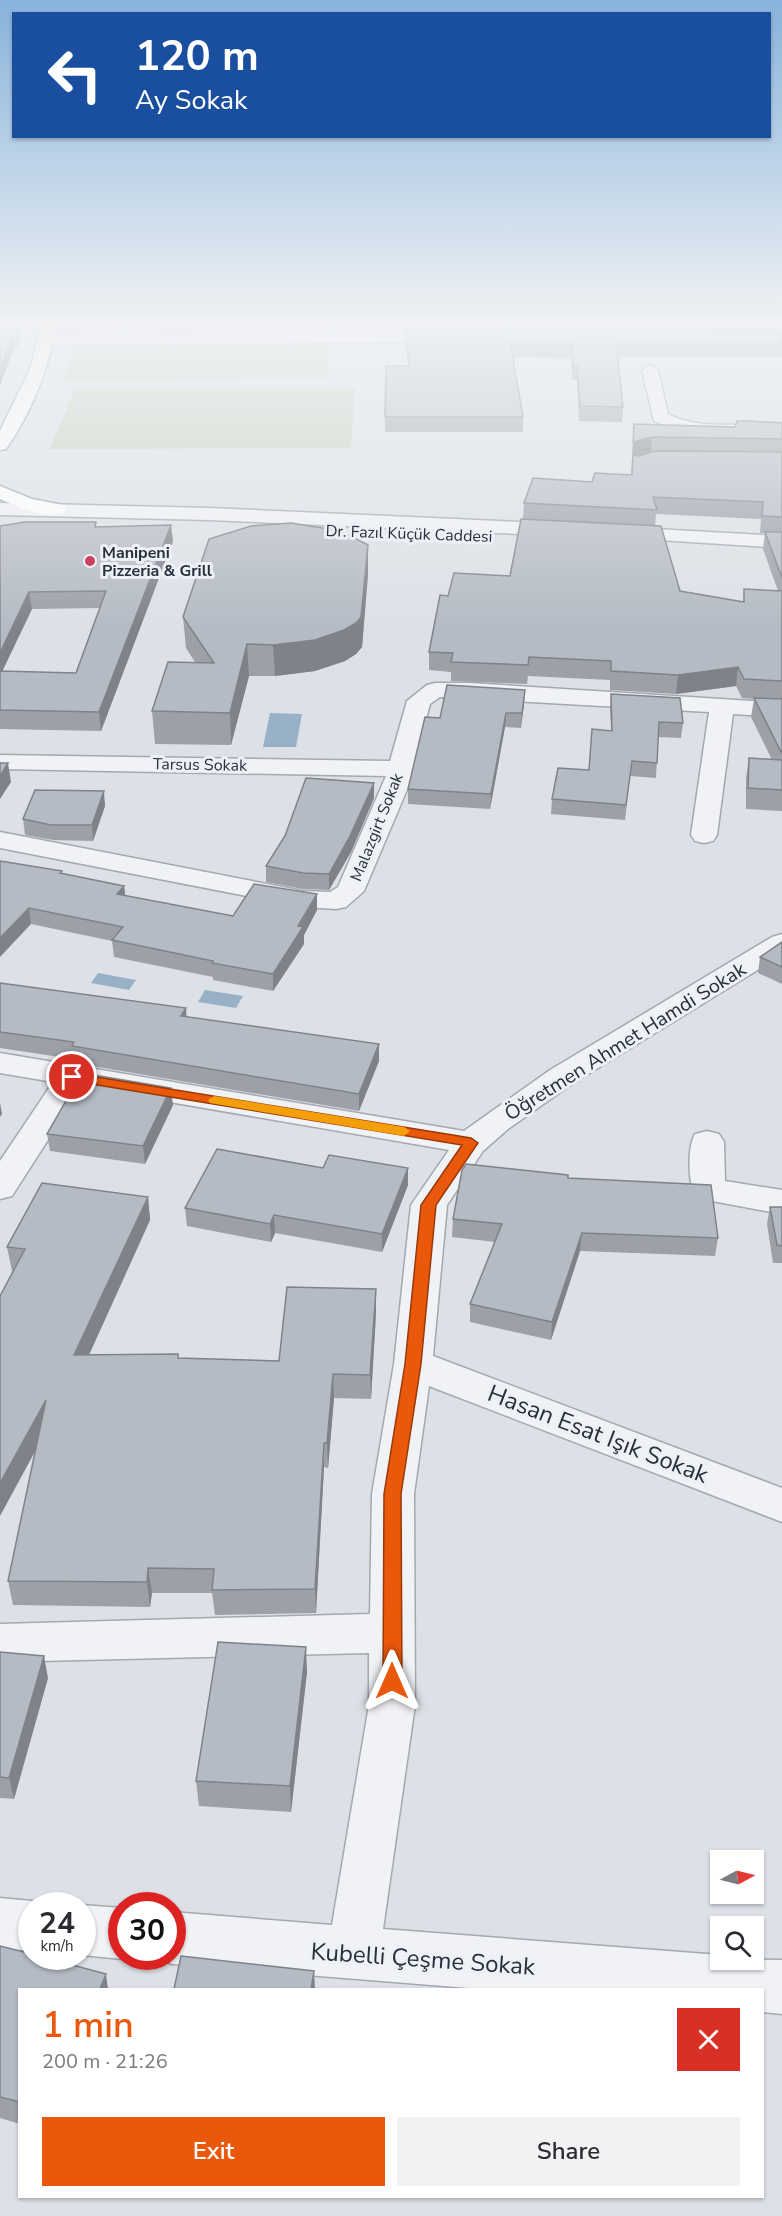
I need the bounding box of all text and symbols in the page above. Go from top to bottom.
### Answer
text: 120 m [135,28,259,85]
icon: left [36,36,114,114]
text: Ay Sokak [135,82,248,119]
street label: Dr. Fazıl Küçük Caddesi [325,520,493,548]
place label: Manipeni Pizzeria & Grill [102,542,212,582]
marker: Manipeni Pizzeria & Grill [83,554,97,568]
street label: Tarsus Sokak [153,753,248,777]
street label: Malazgirt Sokak [345,769,409,885]
street label: Öğretmen Ahmet Hamdi Sokak [499,955,752,1127]
pin [46,1051,97,1102]
icon: arrive [55,1060,88,1093]
street label: Hasan Esat Işık Sokak [483,1377,714,1491]
position arrow [360,1649,424,1713]
north arrow [710,1850,764,1904]
map controls [710,1850,764,1970]
speed limit sign: 30 [108,1892,186,1970]
text: 24 [39,1903,75,1944]
button: search [710,1916,764,1970]
street label: Kubelli Çeşme Sokak [310,1935,537,1983]
text: km/h [40,1936,74,1956]
text: 1 min [42,2001,134,2050]
button: close [677,2008,740,2071]
text: 200 m · 21:26 [42,2048,168,2075]
button: Exit [42,2117,385,2186]
button: Share [397,2117,740,2186]

